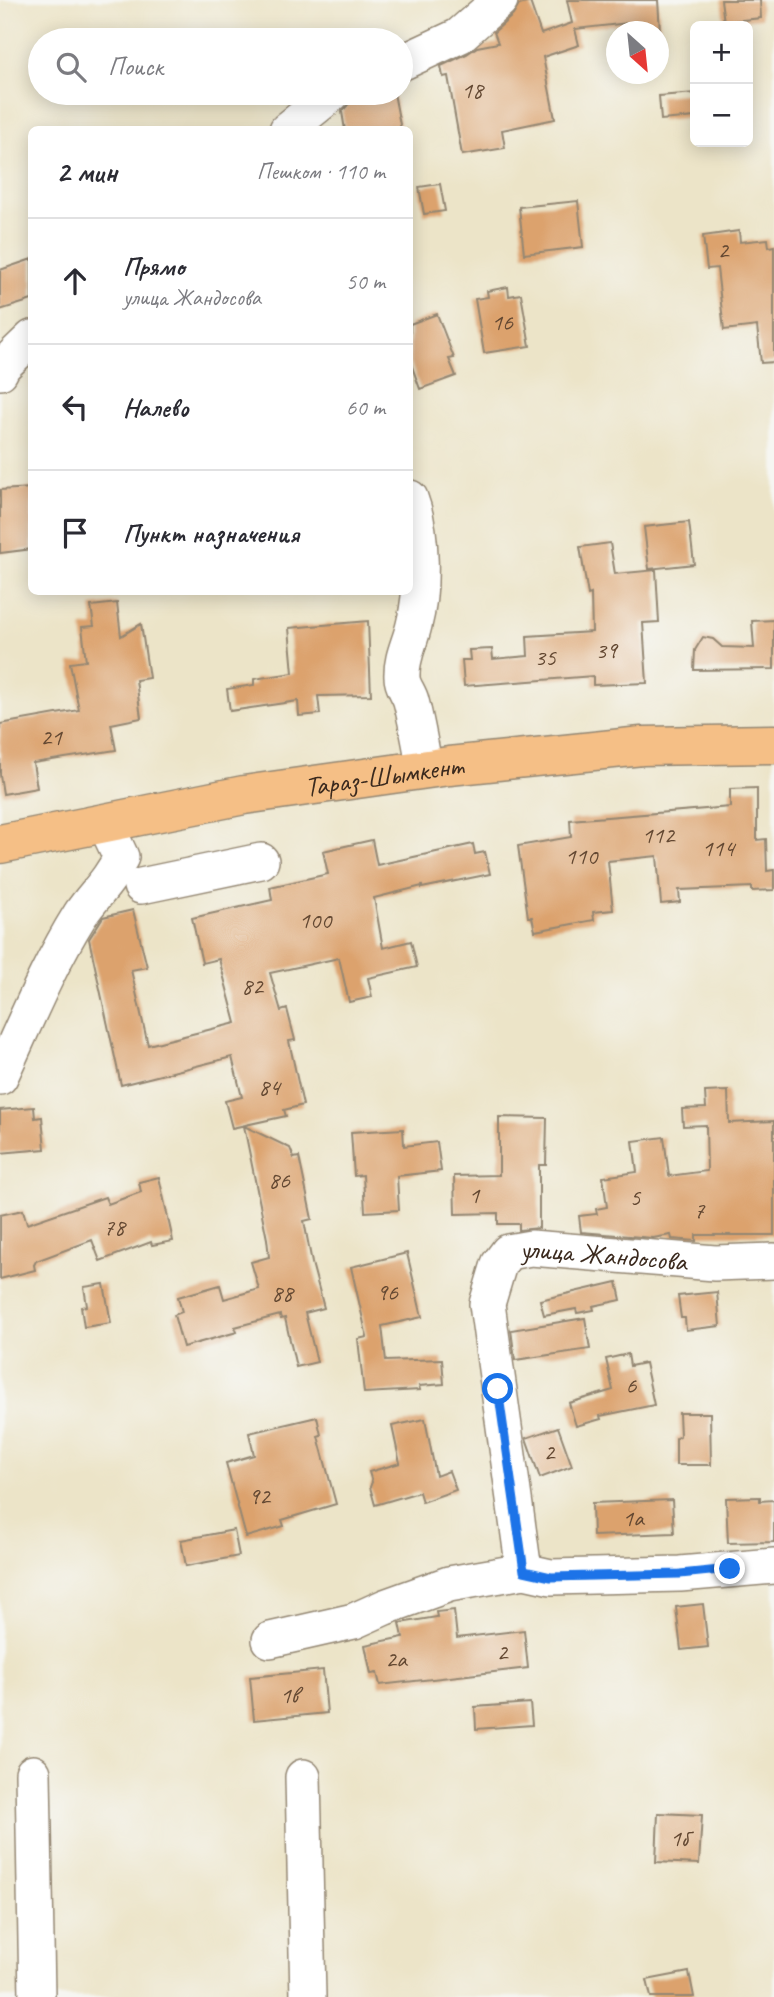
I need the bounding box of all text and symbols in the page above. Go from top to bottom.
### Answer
north arrow [606,21,669,84]
map controls [690,21,753,147]
button: + [690,21,753,84]
search box [28,28,413,105]
icon: search [52,48,90,86]
text: Поиск [108,50,163,83]
house number: 18 [461,75,485,105]
button: − [690,84,753,147]
text: 2 мин [56,153,117,191]
text: Пешком · 110 m [257,157,385,186]
house number: 2 [718,235,731,265]
text: Прямо [123,250,185,283]
icon: ahead [56,262,94,300]
text: 50 m [346,267,385,296]
text: улица Жандосова [123,283,261,312]
house number: 16 [491,307,514,337]
icon: left [56,388,94,426]
text: Налево [123,391,189,424]
text: 60 m [346,393,385,422]
icon: arrive [56,514,94,552]
text: Пункт назначения [123,517,299,550]
house number: 39 [595,635,619,665]
house number: 35 [534,642,557,672]
house number: 21 [40,722,63,752]
street label: Тараз-Шымкент [302,747,466,804]
house number: 112 [642,820,676,850]
house number: 114 [702,833,736,863]
house number: 110 [565,841,599,871]
house number: 100 [299,905,333,935]
house number: 82 [241,971,265,1001]
house number: 84 [258,1072,282,1102]
house number: 86 [268,1165,291,1195]
house number: 1 [469,1180,481,1210]
house number: 5 [630,1182,642,1212]
house number: 7 [694,1195,706,1225]
house number: 78 [103,1212,127,1242]
street label: улица Жандосова [515,1230,690,1278]
house number: 96 [376,1277,399,1307]
house number: 88 [271,1278,295,1308]
house number: 6 [626,1370,638,1400]
route start [482,1373,513,1404]
house number: 2 [544,1437,557,1467]
house number: 92 [248,1481,272,1511]
house number: 1а [622,1503,645,1533]
route end [714,1553,745,1584]
house number: 2 [497,1637,510,1667]
house number: 2а [385,1644,408,1674]
house number: 1в [280,1680,304,1710]
house number: 1б [670,1823,695,1853]

